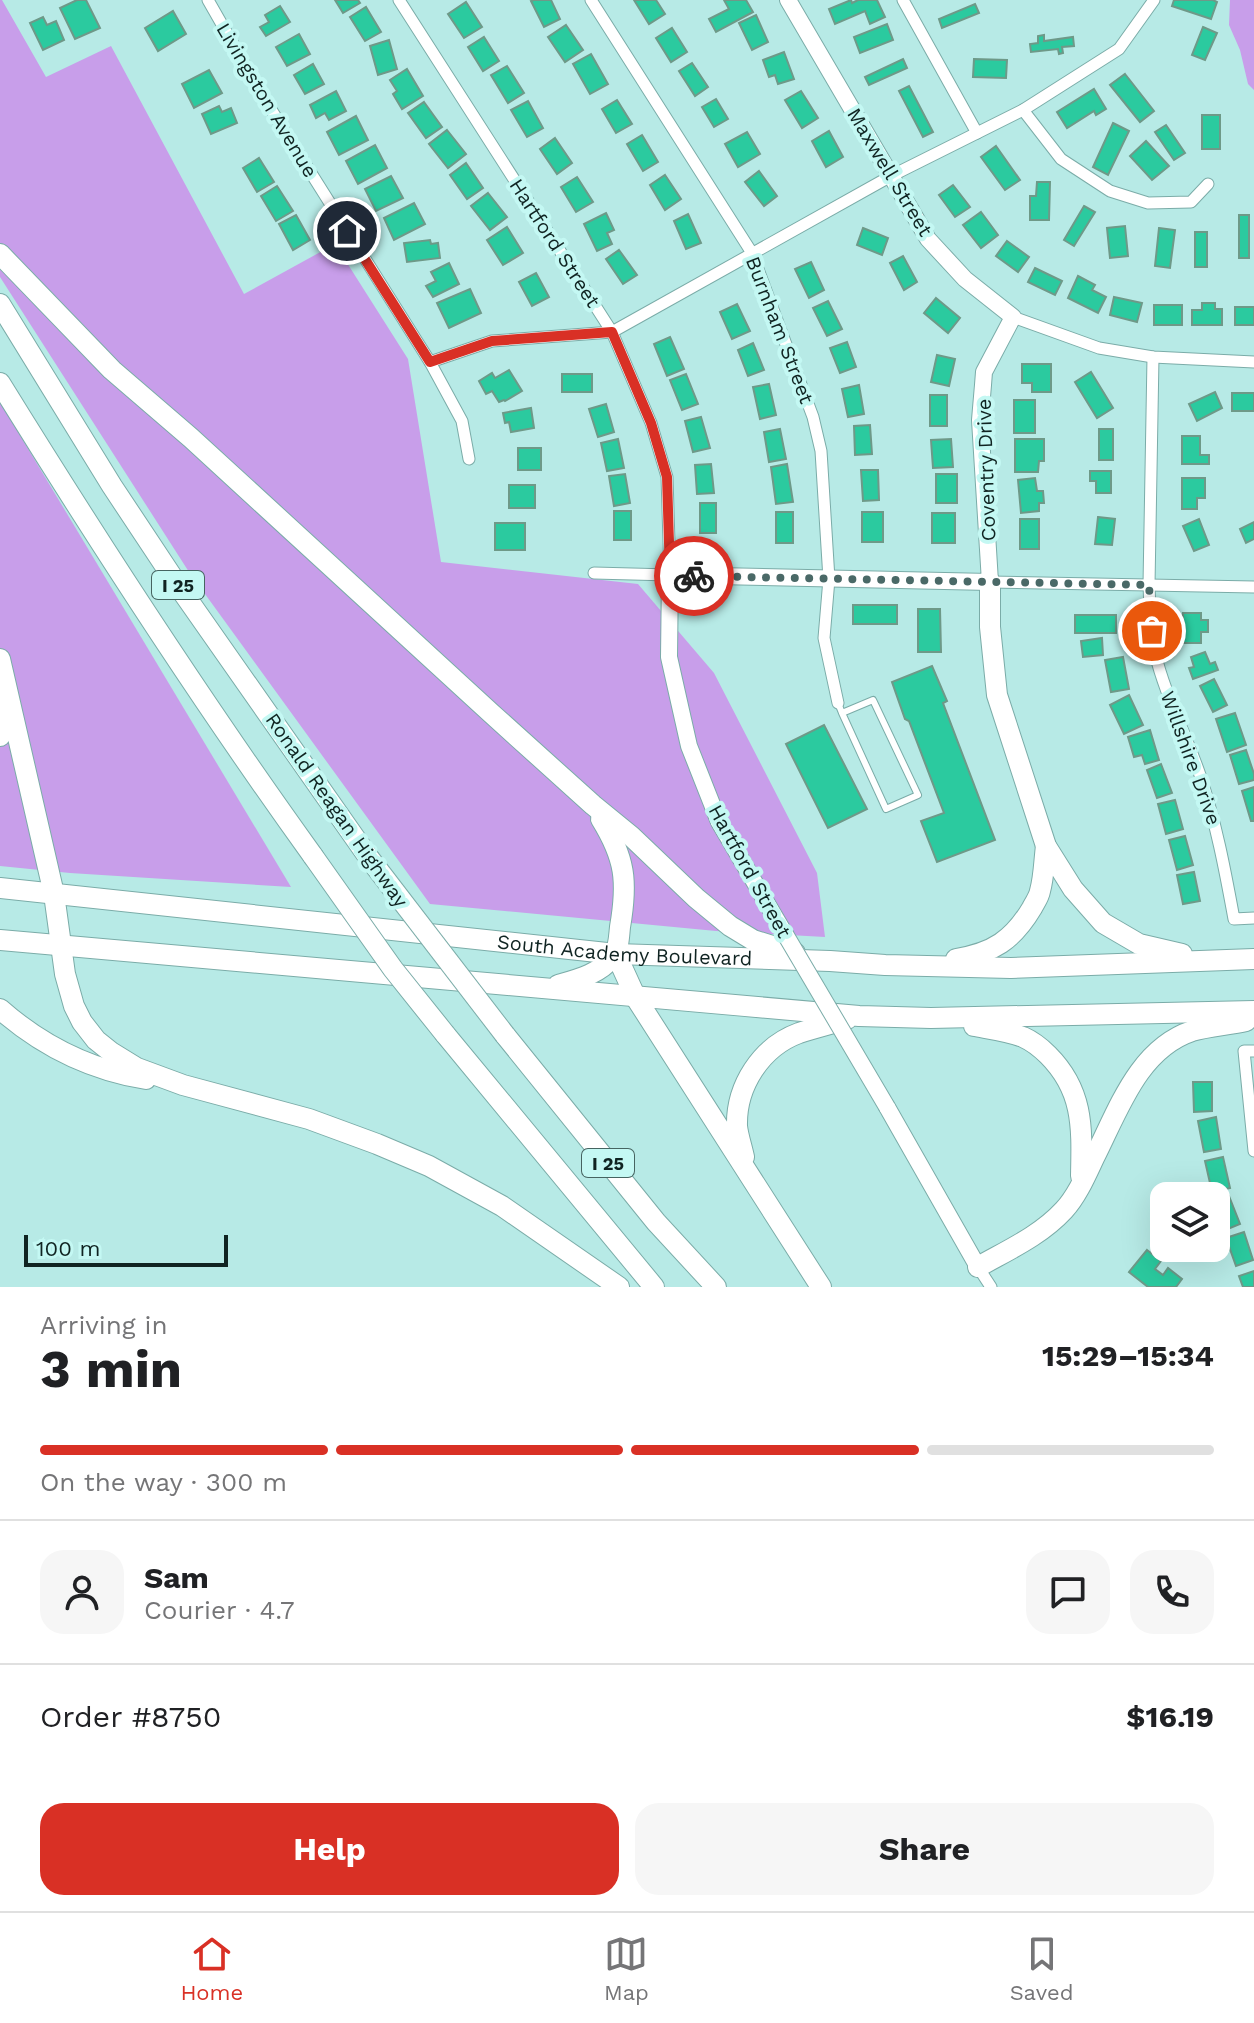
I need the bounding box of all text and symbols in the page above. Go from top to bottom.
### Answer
street label: Livingston Avenue [211,18,323,182]
street label: Maxwell Street [842,103,938,241]
street label: Hartford Street [505,174,606,312]
pin [313,197,381,265]
icon: home [325,209,369,253]
street label: Burnham Street [741,253,819,408]
street label: Coventry Drive [972,398,1000,542]
courier [654,536,734,616]
icon: bike [672,554,716,598]
road number: I 25 [152,571,204,599]
pin [1118,597,1186,665]
icon: bag [1130,609,1174,653]
street label: Willshire Drive [1156,688,1226,828]
street label: Ronald Reagan Highway [261,708,414,912]
street label: Hartford Street [704,800,797,942]
street label: South Academy Boulevard [496,929,753,970]
road number: I 25 [582,1149,634,1177]
map controls [1150,1182,1230,1262]
button: layers [1150,1182,1230,1262]
scale bar [24,1231,228,1267]
text: 100 m [36,1236,100,1261]
text: Arriving in [40,1310,168,1340]
text: 15:29–15:34 [1042,1338,1214,1373]
text: 3 min [40,1339,182,1400]
text: On the way · 300 m [40,1467,287,1497]
button: person [40,1550,124,1634]
button: chat [1026,1550,1110,1634]
button: phone [1130,1550,1214,1634]
text: Sam [144,1560,209,1595]
text: Courier · 4.7 [144,1595,294,1625]
text: Order #8750 [40,1699,221,1734]
text: $16.19 [1126,1699,1214,1734]
button: Help [40,1803,619,1895]
button: Share [635,1803,1214,1895]
tab: Home [180,1932,243,2005]
tab: Map [604,1932,649,2005]
tab: Saved [1010,1932,1074,2005]

